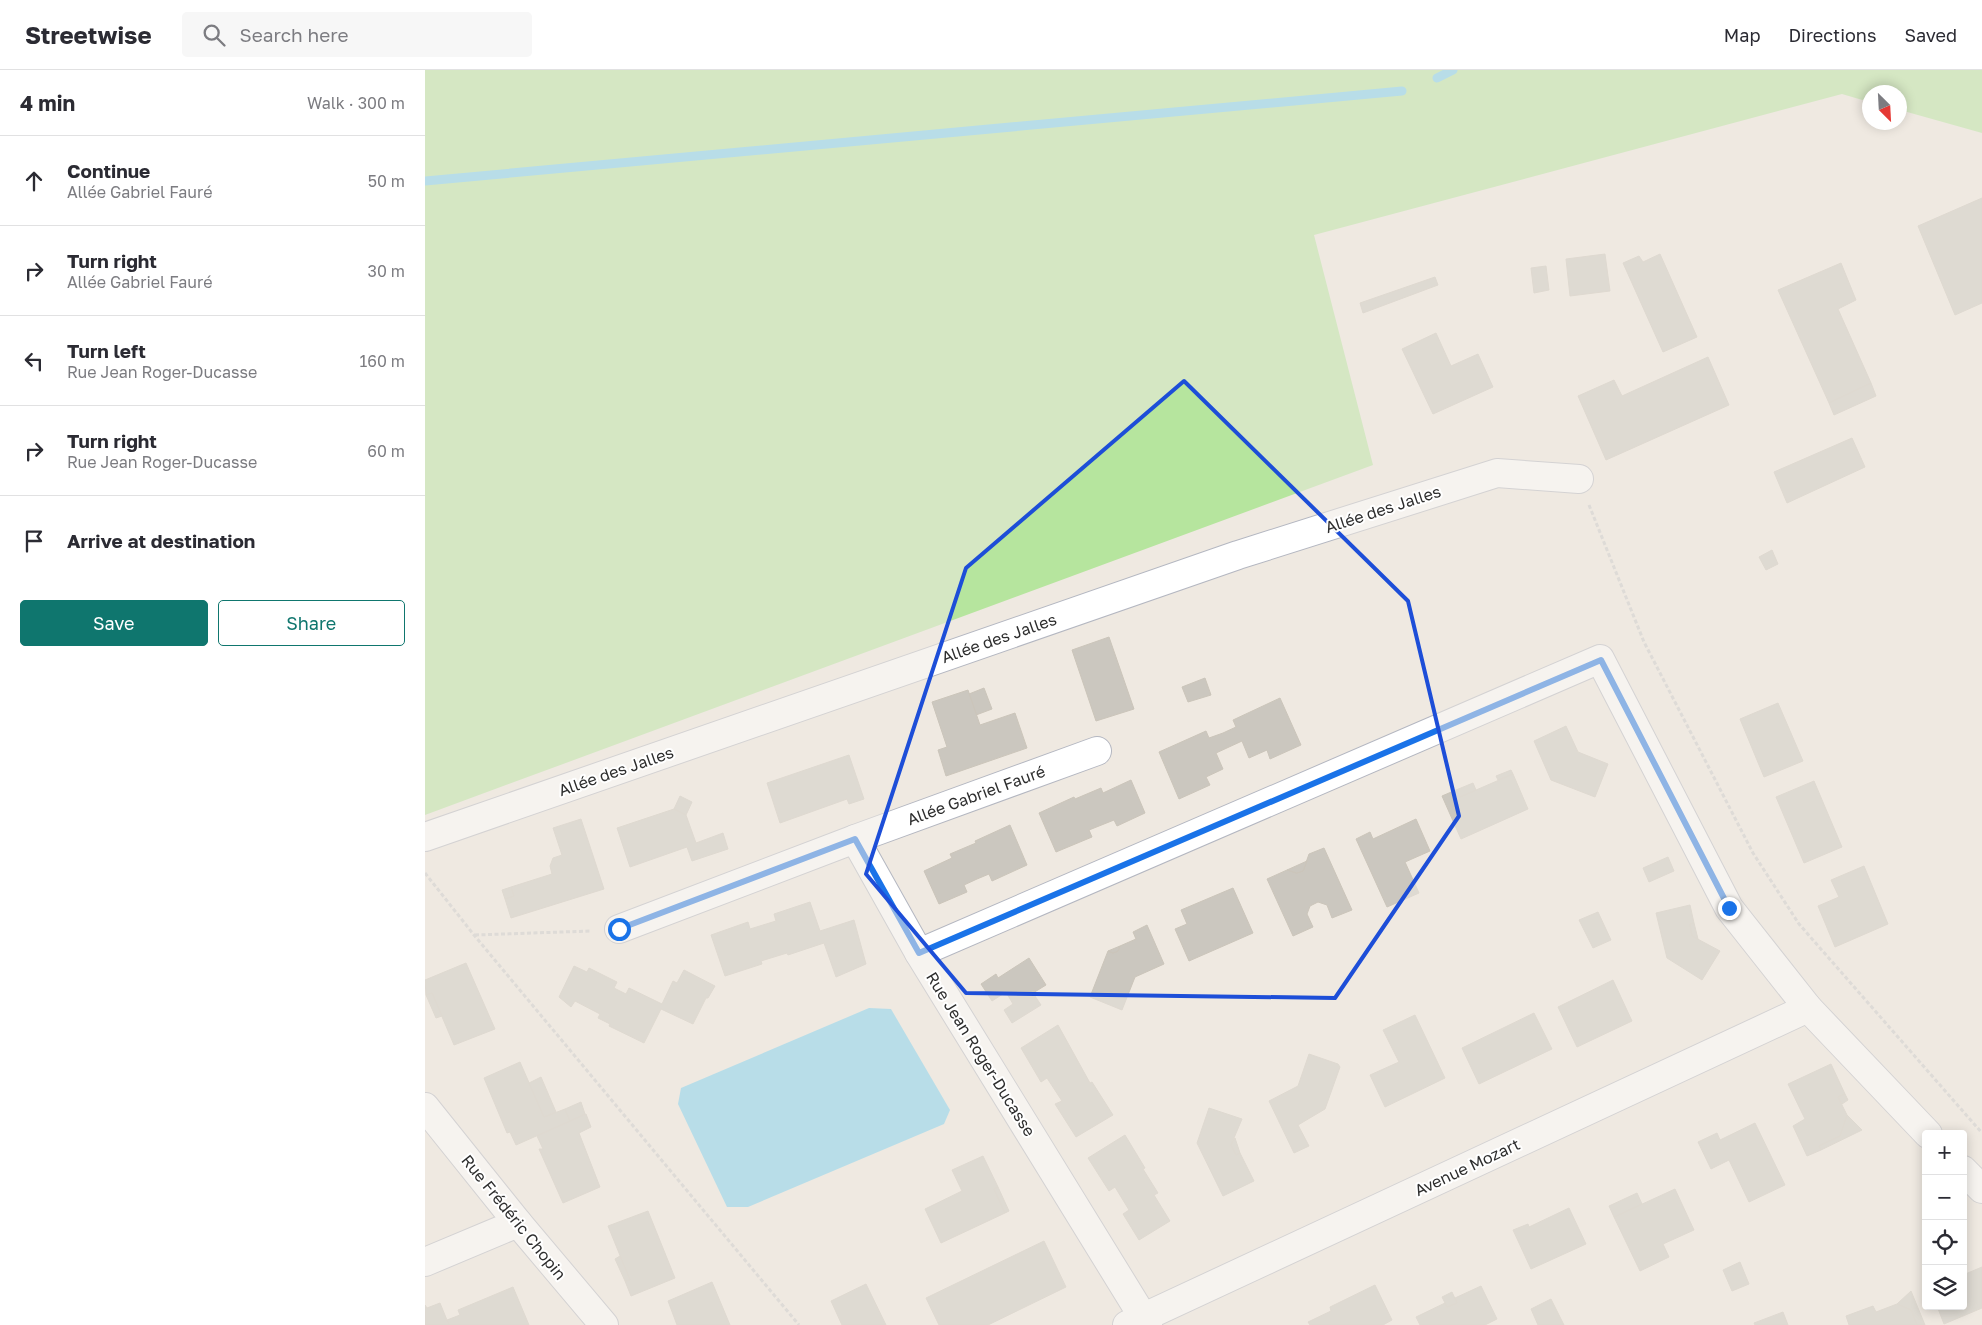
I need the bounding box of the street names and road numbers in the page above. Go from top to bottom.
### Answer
street label: Allée des Jalles [1323,481,1443,537]
street label: Allée des Jalles [939,609,1059,667]
street label: Allée des Jalles [556,742,676,800]
street label: Allée Gabriel Fauré [904,761,1048,829]
street label: Rue Jean Roger-Ducasse [922,968,1040,1140]
street label: Avenue Mozart [1411,1134,1523,1200]
street label: Rue Frédéric Chopin [457,1150,571,1284]

